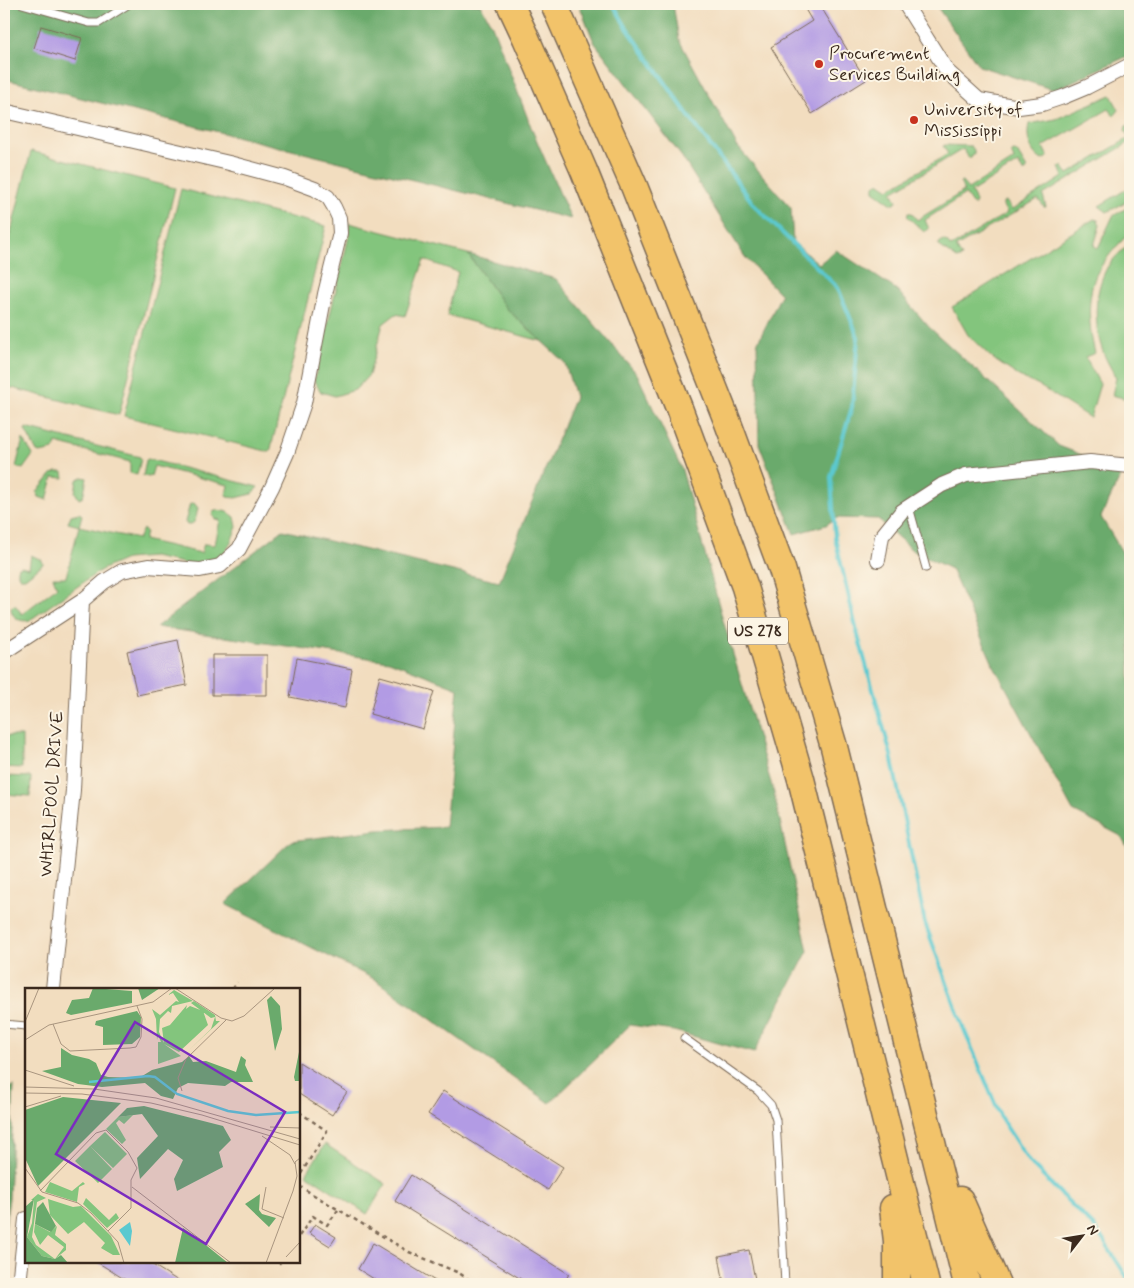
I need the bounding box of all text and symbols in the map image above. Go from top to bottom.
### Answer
place label: Procurement Services Building [829,42,960,87]
marker: Procurement Services Building [813,58,825,70]
place label: University of Mississippi [924,98,1022,143]
marker: University of Mississippi [908,114,920,126]
road number: US 278 [728,618,788,644]
street label: WHIRLPOOL DRIVE [34,710,70,878]
inset map [25,988,300,1263]
north arrow [1056,1210,1106,1260]
text: N [1082,1221,1102,1238]

